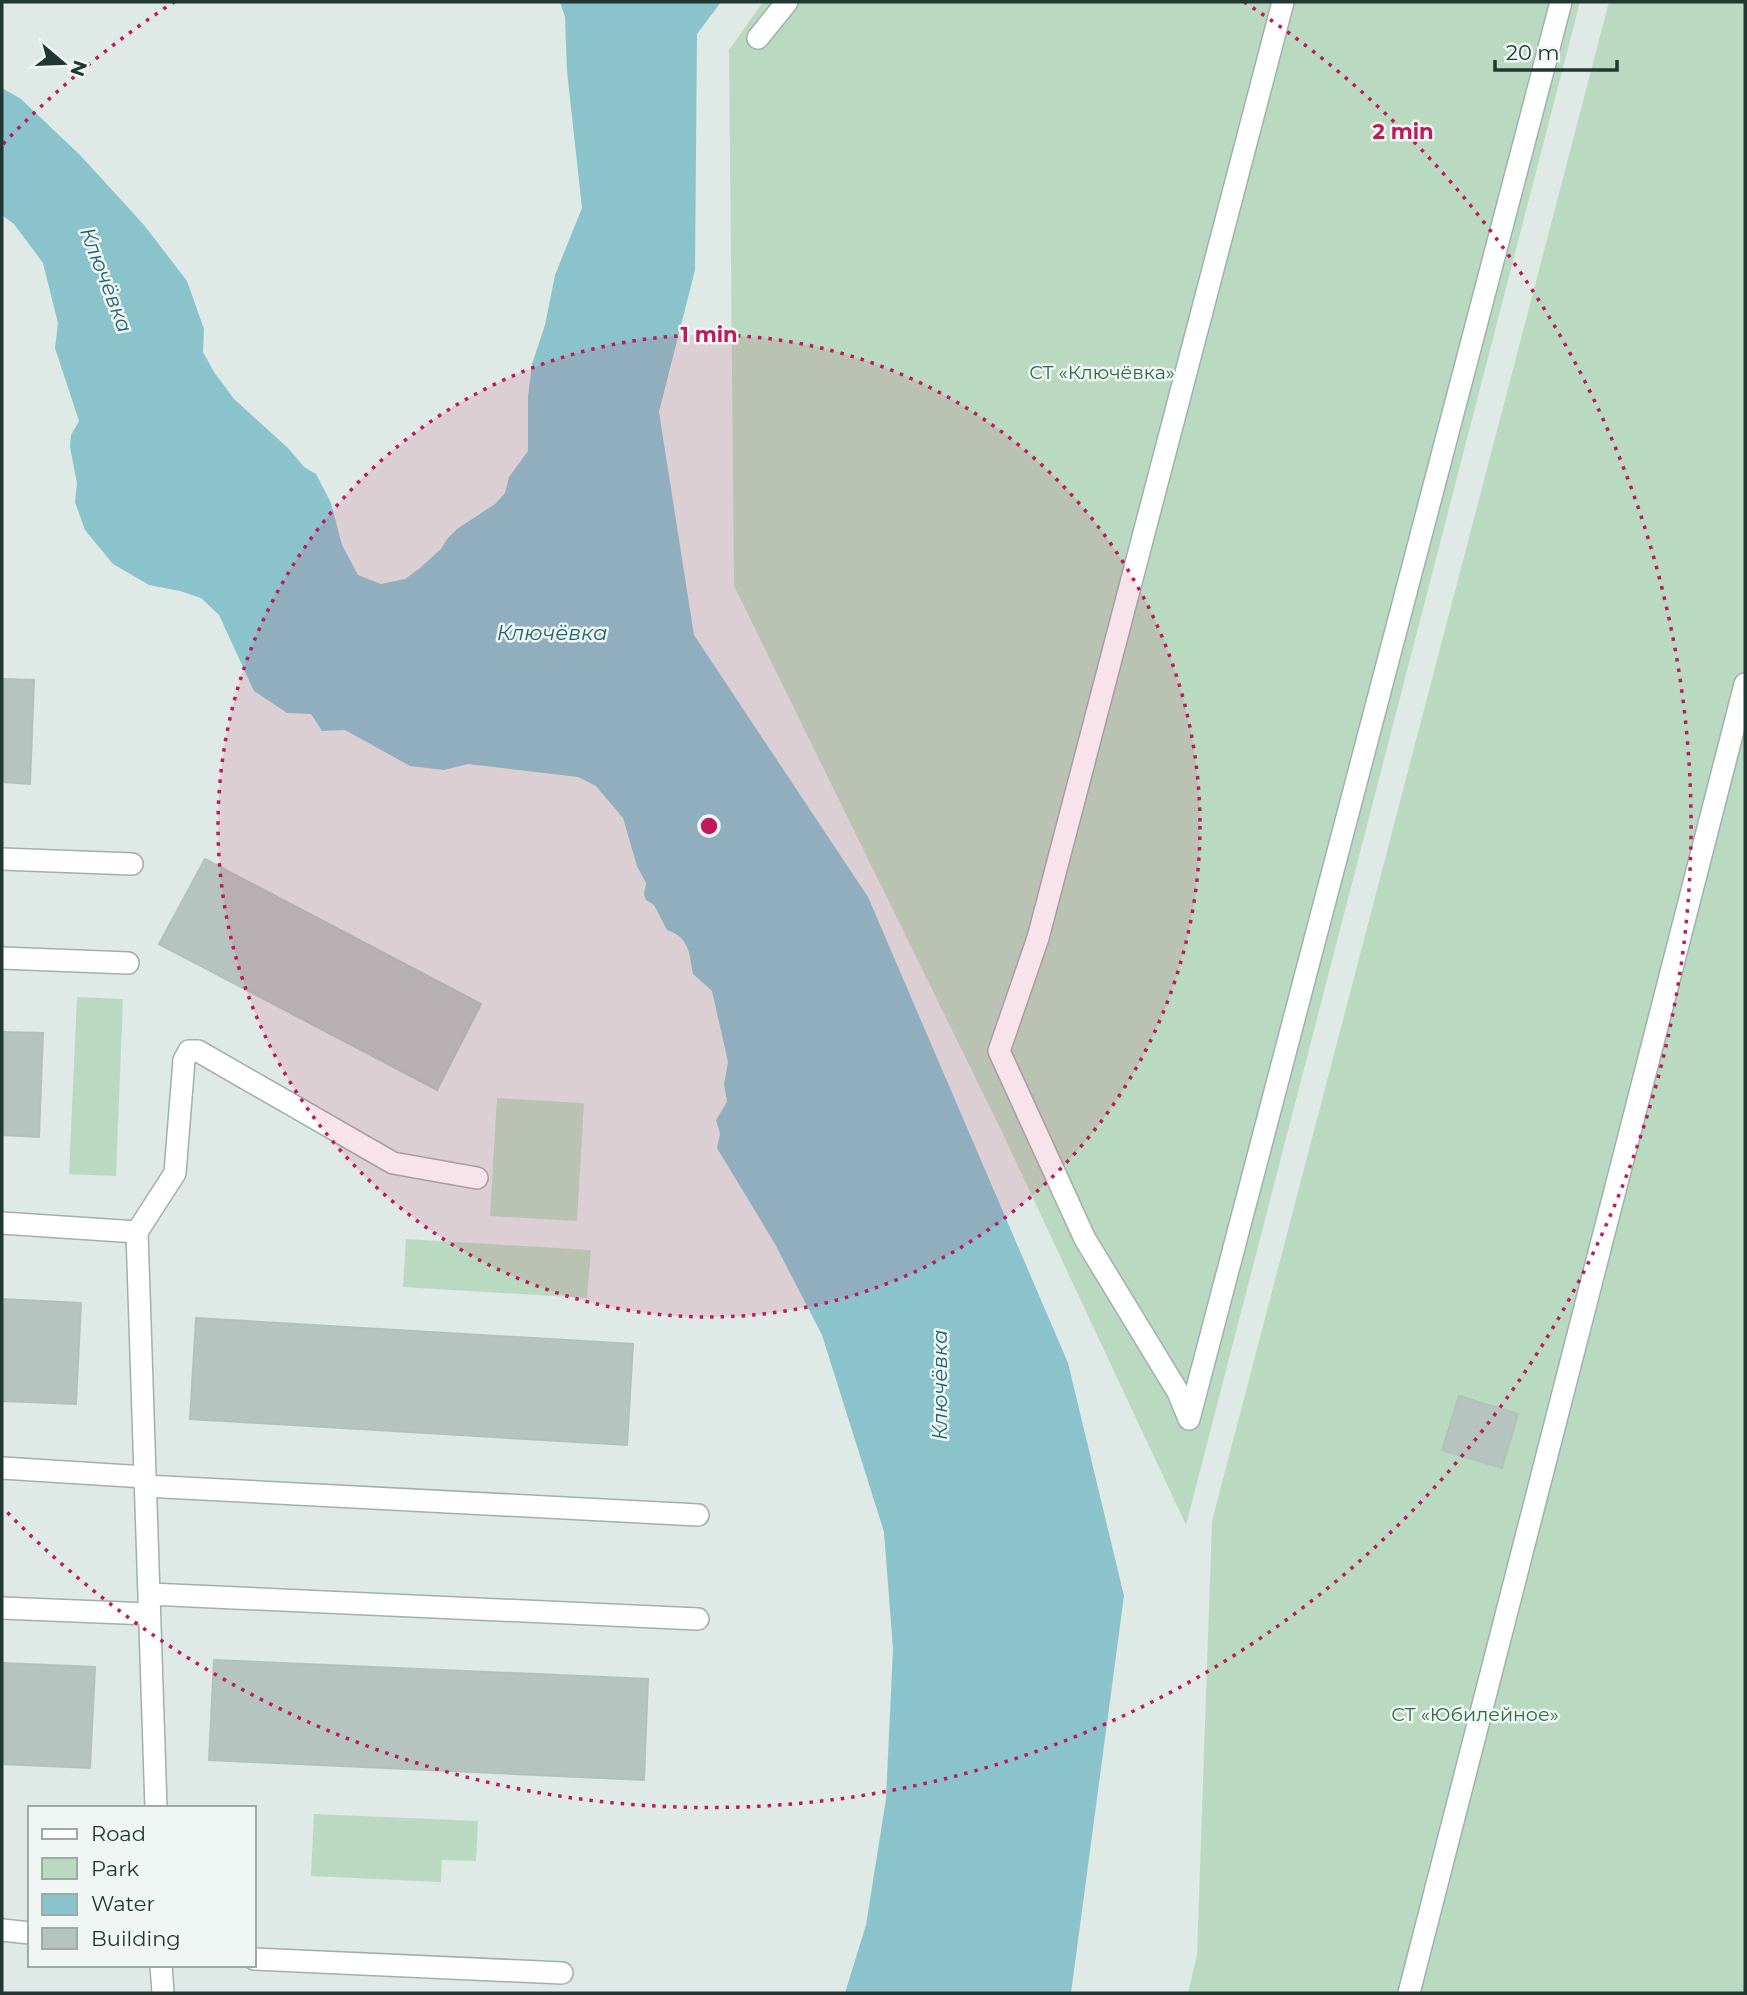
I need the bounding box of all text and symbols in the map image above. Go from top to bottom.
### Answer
north arrow [28,28,98,98]
scale bar [1495,28,1618,72]
text: 20 m [1506,40,1560,65]
text: N [65,57,92,79]
text: 2 min [1372,119,1434,144]
water label: Ключёвка [75,224,138,336]
text: 1 min [680,322,738,347]
park label: СТ «Ключёвка» [1029,361,1175,384]
water label: Ключёвка [497,620,607,645]
centre of rings [697,814,721,838]
water label: Ключёвка [927,1330,952,1440]
park label: СТ «Юбилейное» [1391,1703,1559,1726]
legend [28,1806,256,1967]
text: Road [91,1821,146,1846]
text: Park [91,1856,139,1881]
text: Water [91,1891,155,1916]
text: Building [91,1926,181,1951]

